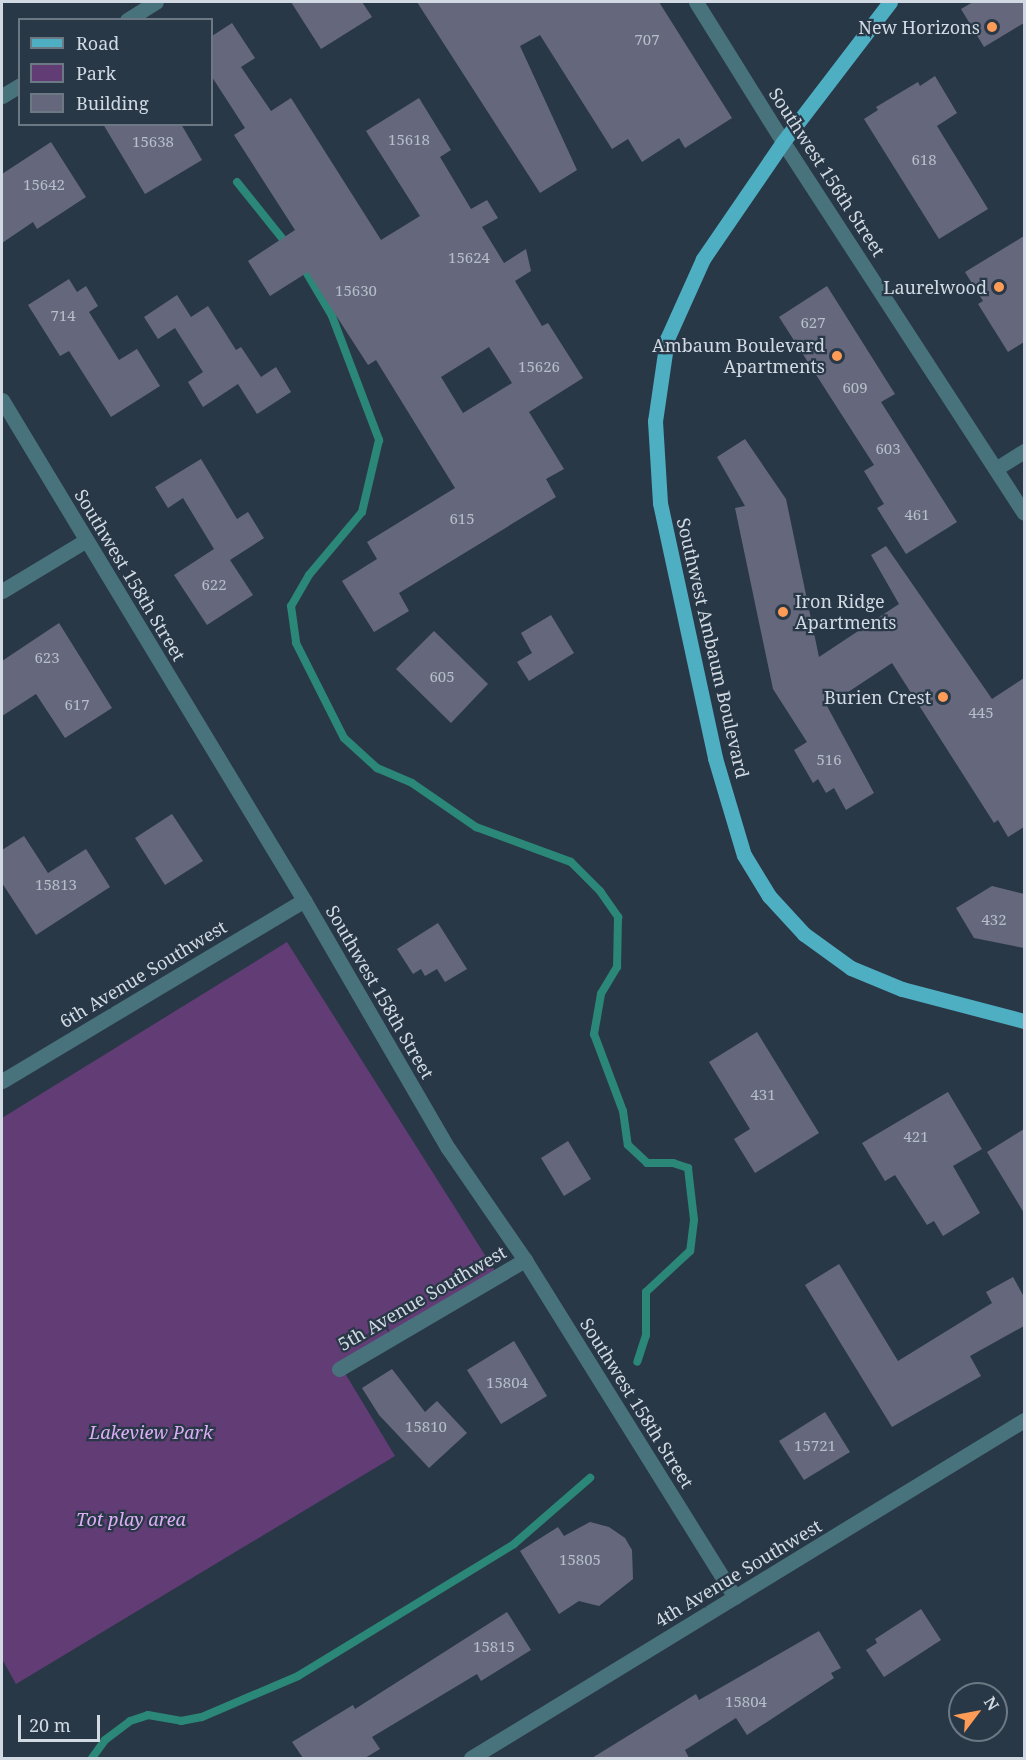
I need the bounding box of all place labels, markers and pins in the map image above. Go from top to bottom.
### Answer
place label: New Horizons [858,16,980,38]
marker: New Horizons [985,20,999,34]
place label: Laurelwood [883,276,987,298]
marker: Laurelwood [992,280,1006,294]
place label: Ambaum Boulevard Apartments [652,335,825,378]
marker: Ambaum Boulevard Apartments [830,349,844,363]
place label: Iron Ridge Apartments [795,591,896,634]
marker: Iron Ridge Apartments [776,605,790,619]
place label: Burien Crest [824,686,931,708]
marker: Burien Crest [936,690,950,704]

